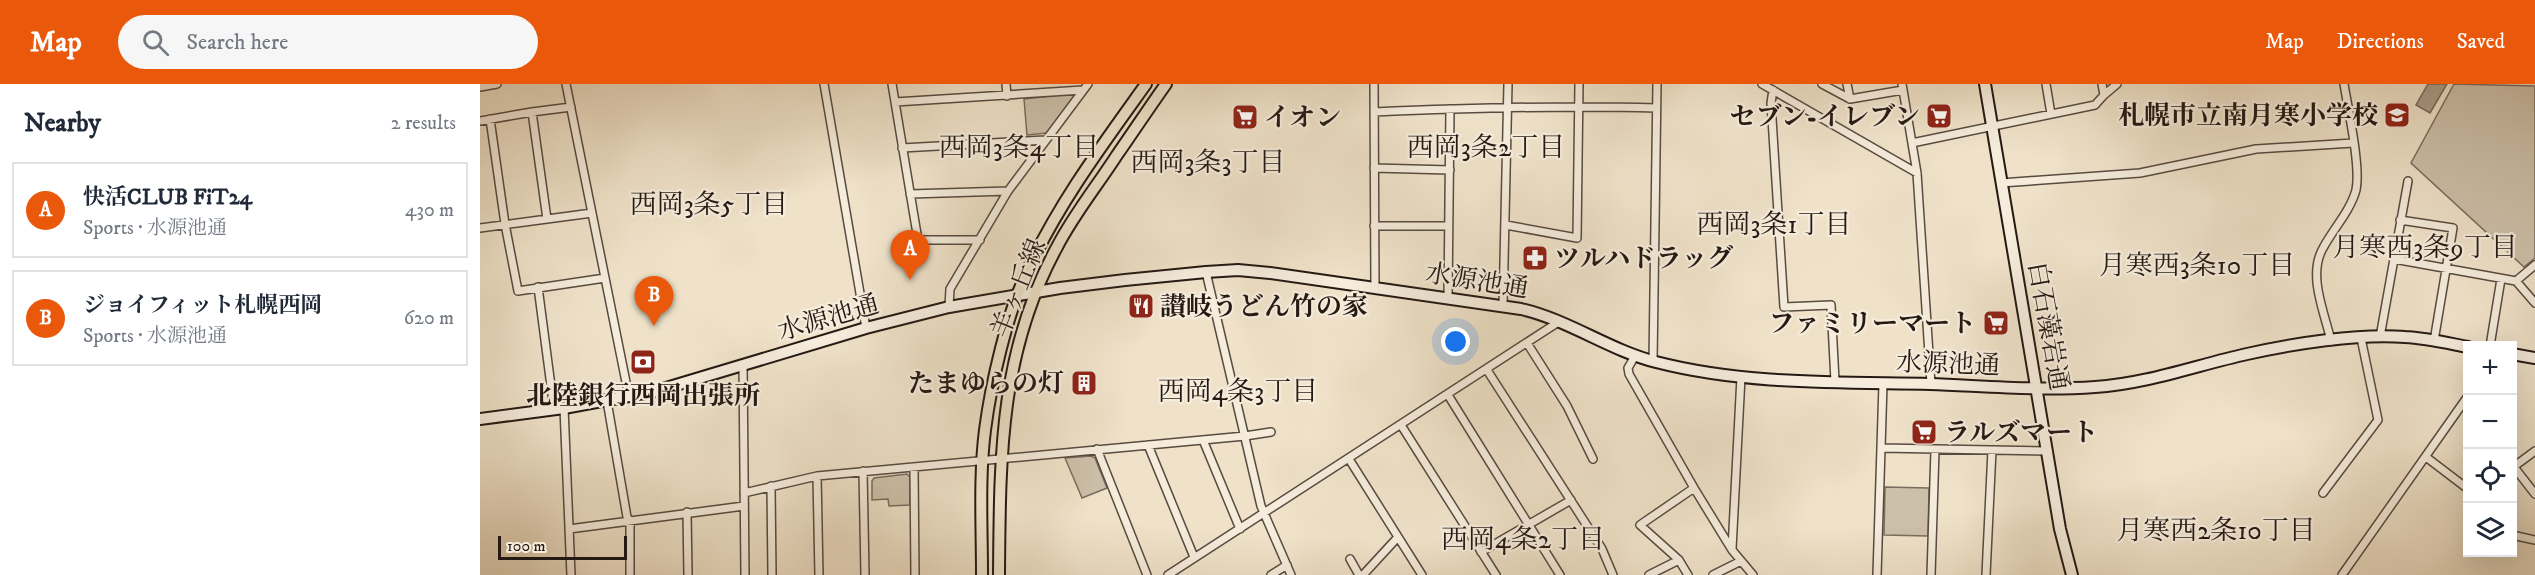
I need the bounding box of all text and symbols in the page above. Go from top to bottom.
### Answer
search box [118,15,538,69]
text: Map [30,25,82,60]
icon: search [139,26,172,59]
text: Search here [187,29,288,56]
text: Map [2265,29,2304,55]
text: Directions [2337,29,2424,55]
text: Saved [2457,29,2505,55]
place label: 札幌市立南月寒小学校 [2118,100,2378,133]
school or university icon: 札幌市立南月寒小学校 [2382,100,2412,130]
place label: セブン-イレブン [1730,101,1920,134]
supermarket icon: セブン-イレブン [1924,101,1954,131]
supermarket icon: イオン [1230,102,1260,132]
place label: イオン [1264,102,1341,135]
text: Nearby [24,107,101,140]
text: 2 results [391,111,456,136]
district label: 西岡3条4丁目 [939,131,1099,165]
district label: 西岡3条2丁目 [1407,131,1565,165]
district label: 西岡3条3丁目 [1130,146,1286,180]
text: 快活CLUB FiT24 [83,184,252,211]
district label: 西岡3条5丁目 [630,188,788,222]
text: A [39,198,52,223]
text: 430 m [405,198,454,223]
district label: 西岡3条1丁目 [1697,208,1852,242]
text: Sports · 水源池通 [83,216,227,241]
pin: A [890,230,930,280]
district label: 月寒西3条9丁目 [2332,231,2518,265]
street label: 羊ヶ丘線 [985,234,1054,343]
pharmacy icon: ツルハドラッグ [1520,243,1550,273]
place label: ツルハドラッグ [1554,243,1733,276]
district label: 月寒西3条10丁目 [2099,249,2295,283]
street label: 水源池通 [1423,257,1531,306]
street label: 白石藻岩通 [2020,259,2075,393]
pin: B [634,276,674,326]
street label: 水源池通 [774,288,883,349]
restaurant icon: 讃岐うどん竹の家 [1126,291,1156,321]
place label: 讃岐うどん竹の家 [1160,291,1368,324]
text: ジョイフィット札幌西岡 [83,292,322,319]
text: B [39,306,52,331]
text: 620 m [404,306,454,331]
place label: ファミリーマート [1769,308,1976,341]
supermarket icon: ファミリーマート [1981,308,2011,338]
text: Sports · 水源池通 [83,324,227,349]
your location [1441,327,1470,356]
map controls [2463,341,2517,557]
button: + [2463,341,2517,395]
street label: 水源池通 [1895,346,2000,383]
bank icon: 北陸銀行西岡出張所 [628,347,658,377]
place label: たまゆらの灯 [908,368,1064,401]
building icon: たまゆらの灯 [1069,368,1099,398]
district label: 西岡4条3丁目 [1158,375,1318,409]
place label: 北陸銀行西岡出張所 [526,380,760,413]
button: − [2463,395,2517,449]
supermarket icon: ラルズマート [1909,417,1939,447]
place label: ラルズマート [1944,417,2098,450]
button: locate [2463,449,2517,503]
button: layers [2463,503,2517,557]
district label: 月寒西2条10丁目 [2116,514,2316,548]
district label: 西岡4条2丁目 [1441,523,1605,557]
scale bar [498,533,627,560]
text: 100 m [507,536,546,556]

